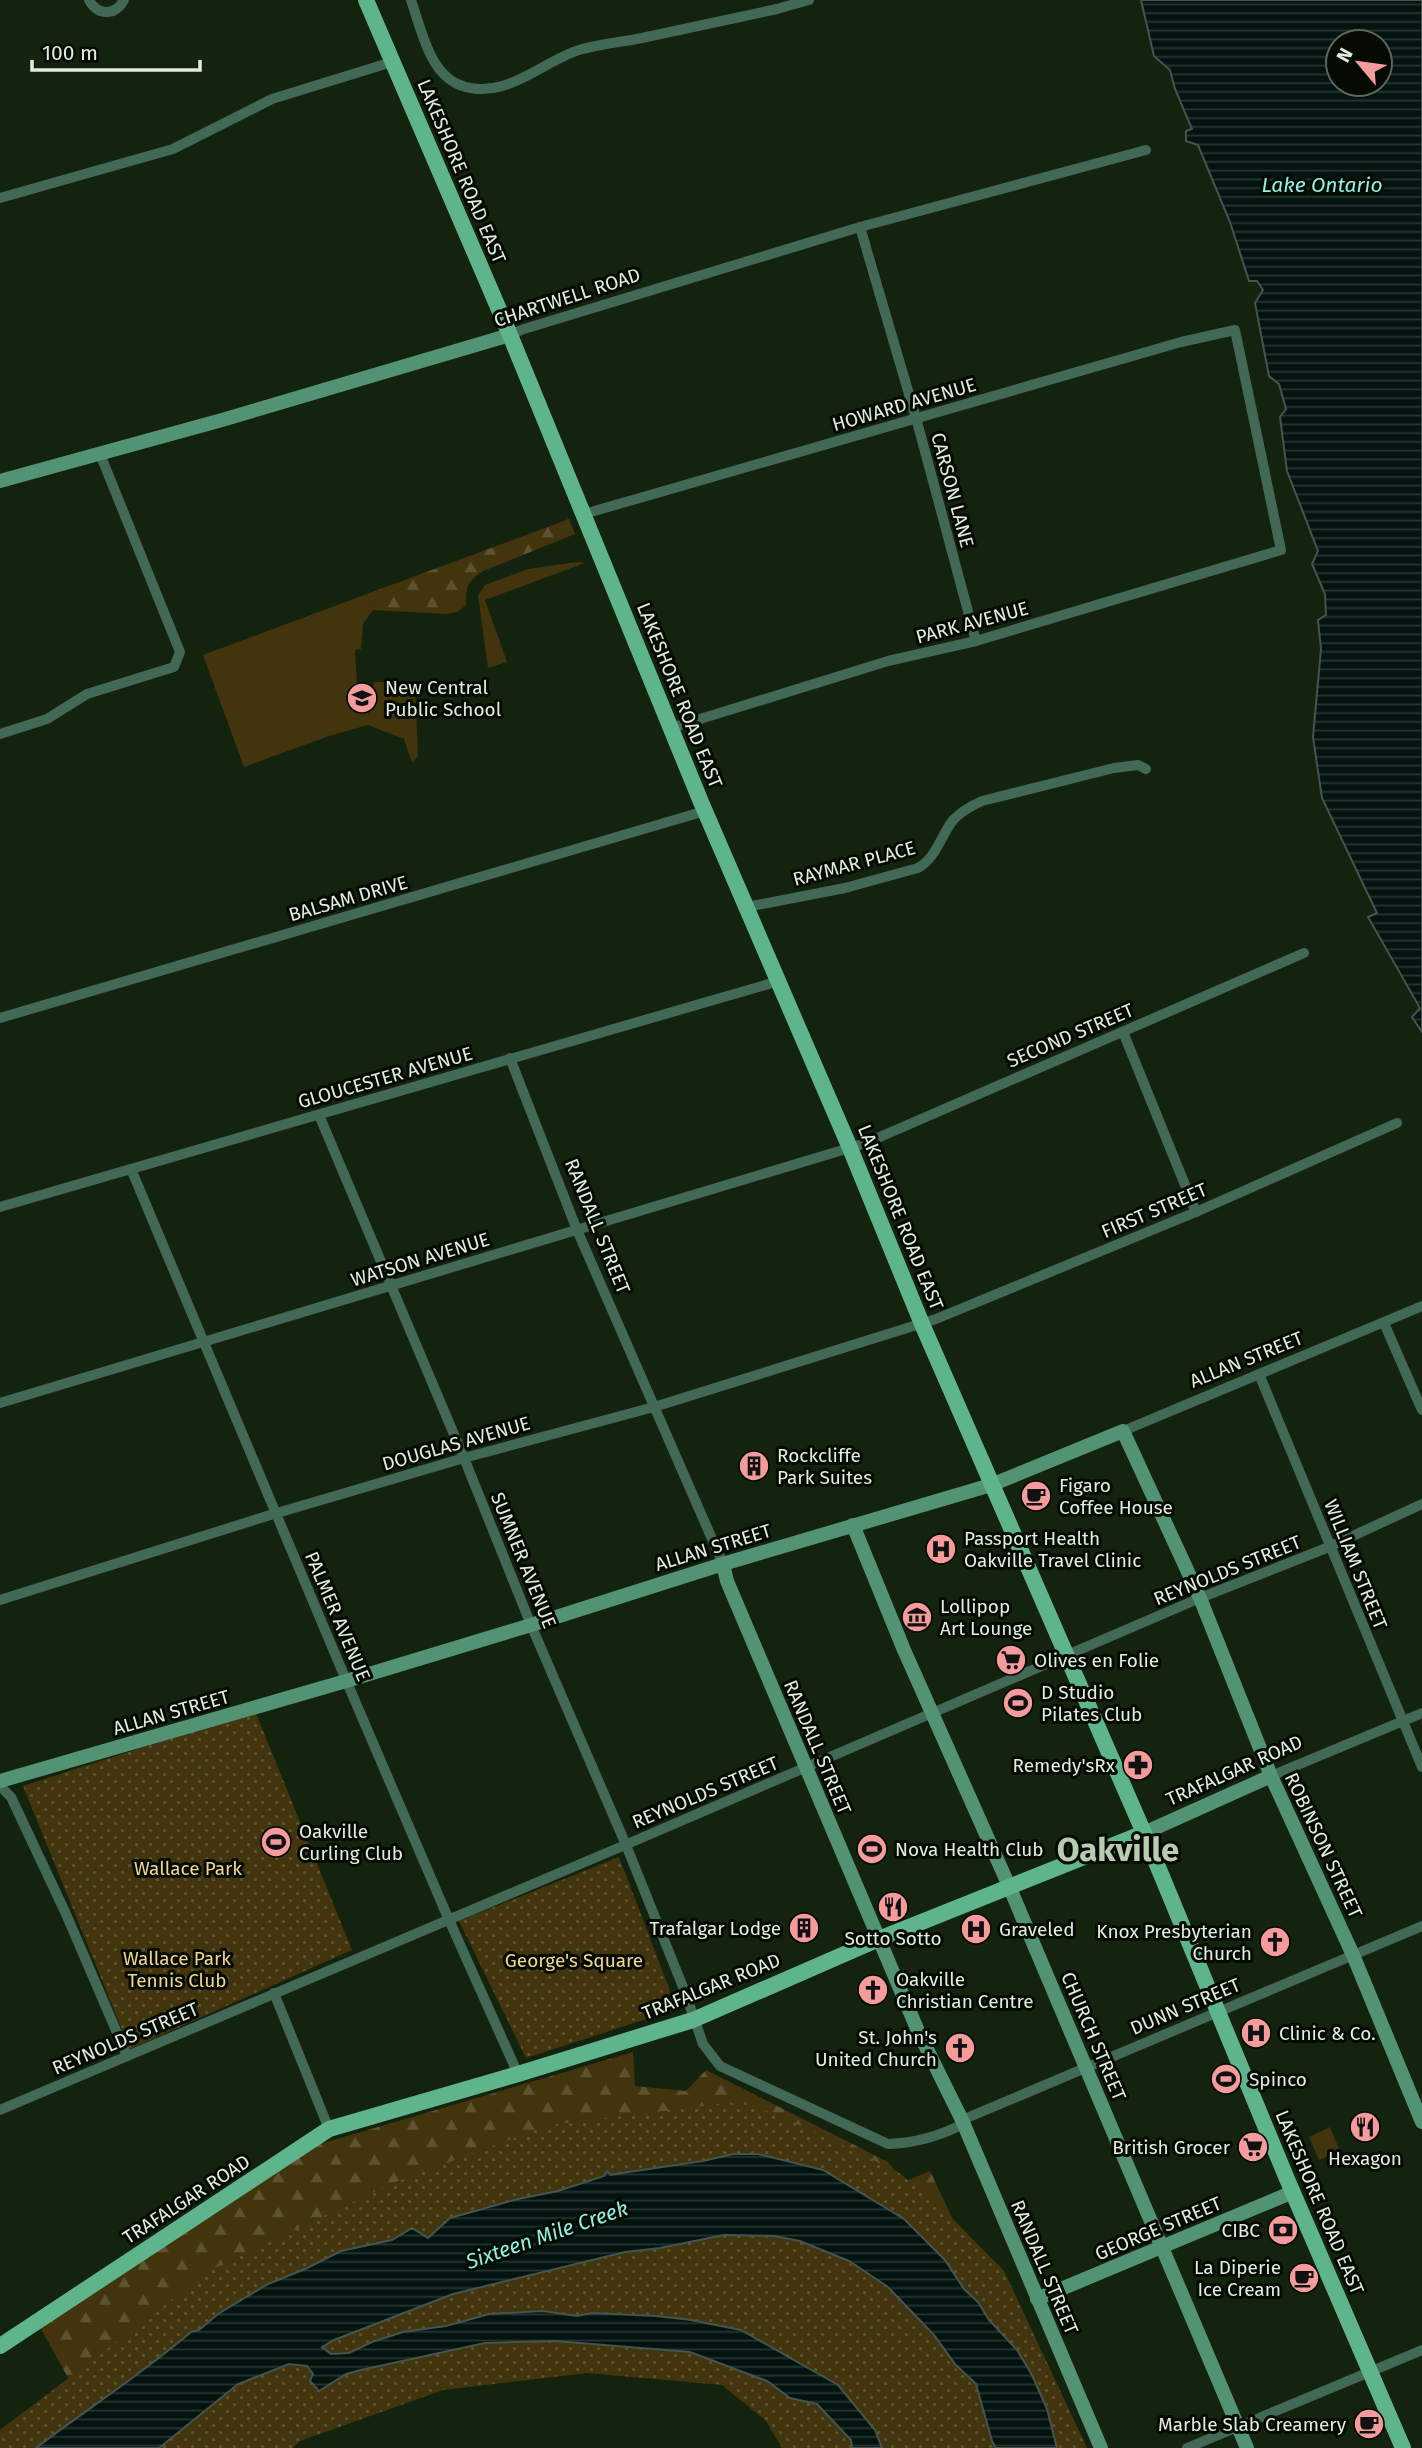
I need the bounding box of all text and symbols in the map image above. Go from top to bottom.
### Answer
scale bar [32,28,200,72]
north arrow [1324,28,1394,98]
text: 100 m [42,40,98,66]
text: N [1331,44,1358,66]
street label: LAKESHORE ROAD EAST [412,76,511,267]
water label: Lake Ontario [1261,172,1383,198]
street label: CHARTWELL ROAD [491,263,643,332]
street label: HOWARD AVENUE [830,373,979,436]
street label: CARSON LANE [926,430,979,550]
street label: PARK AVENUE [913,596,1031,649]
street label: LAKESHORE ROAD EAST [632,599,727,791]
place label: New Central Public School [385,676,502,721]
school or university icon: New Central Public School [345,681,379,715]
street label: RAYMAR PLACE [790,836,918,891]
street label: BALSAM DRIVE [286,871,410,926]
street label: SECOND STREET [1003,998,1137,1072]
street label: GLOUCESTER AVENUE [295,1042,475,1113]
street label: LAKESHORE ROAD EAST [853,1121,948,1313]
street label: RANDALL STREET [560,1155,635,1297]
street label: FIRST STREET [1098,1178,1211,1243]
street label: WATSON AVENUE [348,1227,492,1291]
street label: ALLAN STREET [1186,1326,1306,1393]
street label: DOUGLAS AVENUE [380,1411,533,1476]
place label: Rockcliffe Park Suites [777,1444,872,1489]
building icon: Rockcliffe Park Suites [737,1449,771,1483]
place label: Figaro Coffee House [1059,1474,1173,1519]
cafe icon: Figaro Coffee House [1019,1479,1053,1513]
street label: SUMNER AVENUE [486,1489,561,1631]
street label: WILLIAM STREET [1319,1496,1392,1633]
street label: ALLAN STREET [652,1519,774,1576]
place label: Passport Health Oakville Travel Clinic [964,1527,1141,1572]
street label: REYNOLDS STREET [1150,1530,1304,1610]
hospital icon: Passport Health Oakville Travel Clinic [924,1532,958,1566]
street label: PALMER AVENUE [300,1548,375,1684]
place label: Lollipop Art Lounge [940,1595,1032,1640]
museum icon: Lollipop Art Lounge [900,1600,934,1634]
supermarket icon: Olives en Folie [994,1643,1028,1677]
place label: Olives en Folie [1034,1649,1159,1672]
street label: RANDALL STREET [779,1677,856,1818]
place label: D Studio Pilates Club [1041,1681,1142,1726]
street label: ALLAN STREET [110,1685,232,1740]
sports icon: D Studio Pilates Club [1001,1686,1035,1720]
street label: TRAFALGAR ROAD [1162,1730,1306,1811]
pharmacy icon: Remedy'sRx [1121,1748,1155,1782]
street label: REYNOLDS STREET [629,1751,782,1834]
place label: Remedy'sRx [1013,1754,1116,1777]
street label: ROBINSON STREET [1280,1769,1367,1922]
place label: Oakville Curling Club [299,1820,403,1865]
sports icon: Oakville Curling Club [259,1825,293,1859]
district label: Oakville [1057,1830,1179,1870]
sports icon: Nova Health Club [855,1832,889,1866]
place label: Nova Health Club [895,1838,1044,1861]
park label: Wallace Park [134,1857,242,1880]
restaurant icon: Sotto Sotto [876,1890,910,1924]
building icon: Trafalgar Lodge [787,1911,821,1945]
hospital icon: Graveled [959,1912,993,1946]
place label: Trafalgar Lodge [649,1917,781,1940]
place label: Graveled [999,1918,1075,1941]
place label: Knox Presbyterian Church [1096,1920,1252,1965]
church icon: Knox Presbyterian Church [1258,1925,1292,1959]
place label: Sotto Sotto [845,1927,942,1950]
park label: Wallace Park Tennis Club [123,1947,231,1992]
street label: TRAFALGAR ROAD [639,1948,784,2025]
park label: George's Square [505,1949,643,1972]
place label: Oakville Christian Centre [896,1968,1034,2013]
street label: CHURCH STREET [1056,1968,1131,2104]
church icon: Oakville Christian Centre [856,1973,890,2007]
street label: DUNN STREET [1127,1973,1244,2040]
street label: REYNOLDS STREET [49,1997,202,2080]
hospital icon: Clinic & Co. [1239,2016,1273,2050]
place label: Clinic & Co. [1279,2022,1376,2045]
place label: St. John's United Church [815,2026,937,2071]
church icon: St. John's United Church [943,2031,977,2065]
sports icon: Spinco [1209,2062,1243,2096]
place label: Spinco [1249,2068,1307,2091]
street label: LAKESHORE ROAD EAST [1270,2107,1369,2298]
restaurant icon: Hexagon [1348,2110,1382,2144]
supermarket icon: British Grocer [1236,2130,1270,2164]
place label: British Grocer [1112,2136,1231,2159]
place label: Hexagon [1328,2147,1402,2170]
street label: TRAFALGAR ROAD [118,2150,254,2249]
street label: GEORGE STREET [1092,2191,1225,2265]
water label: Sixteen Mile Creek [462,2195,631,2275]
street label: RANDALL STREET [1006,2197,1083,2338]
bank icon: CIBC [1266,2213,1300,2247]
place label: CIBC [1222,2219,1260,2242]
place label: La Diperie Ice Cream [1194,2256,1281,2301]
cafe icon: La Diperie Ice Cream [1287,2261,1321,2295]
cafe icon: Marble Slab Creamery [1352,2407,1386,2441]
place label: Marble Slab Creamery [1158,2413,1347,2436]

